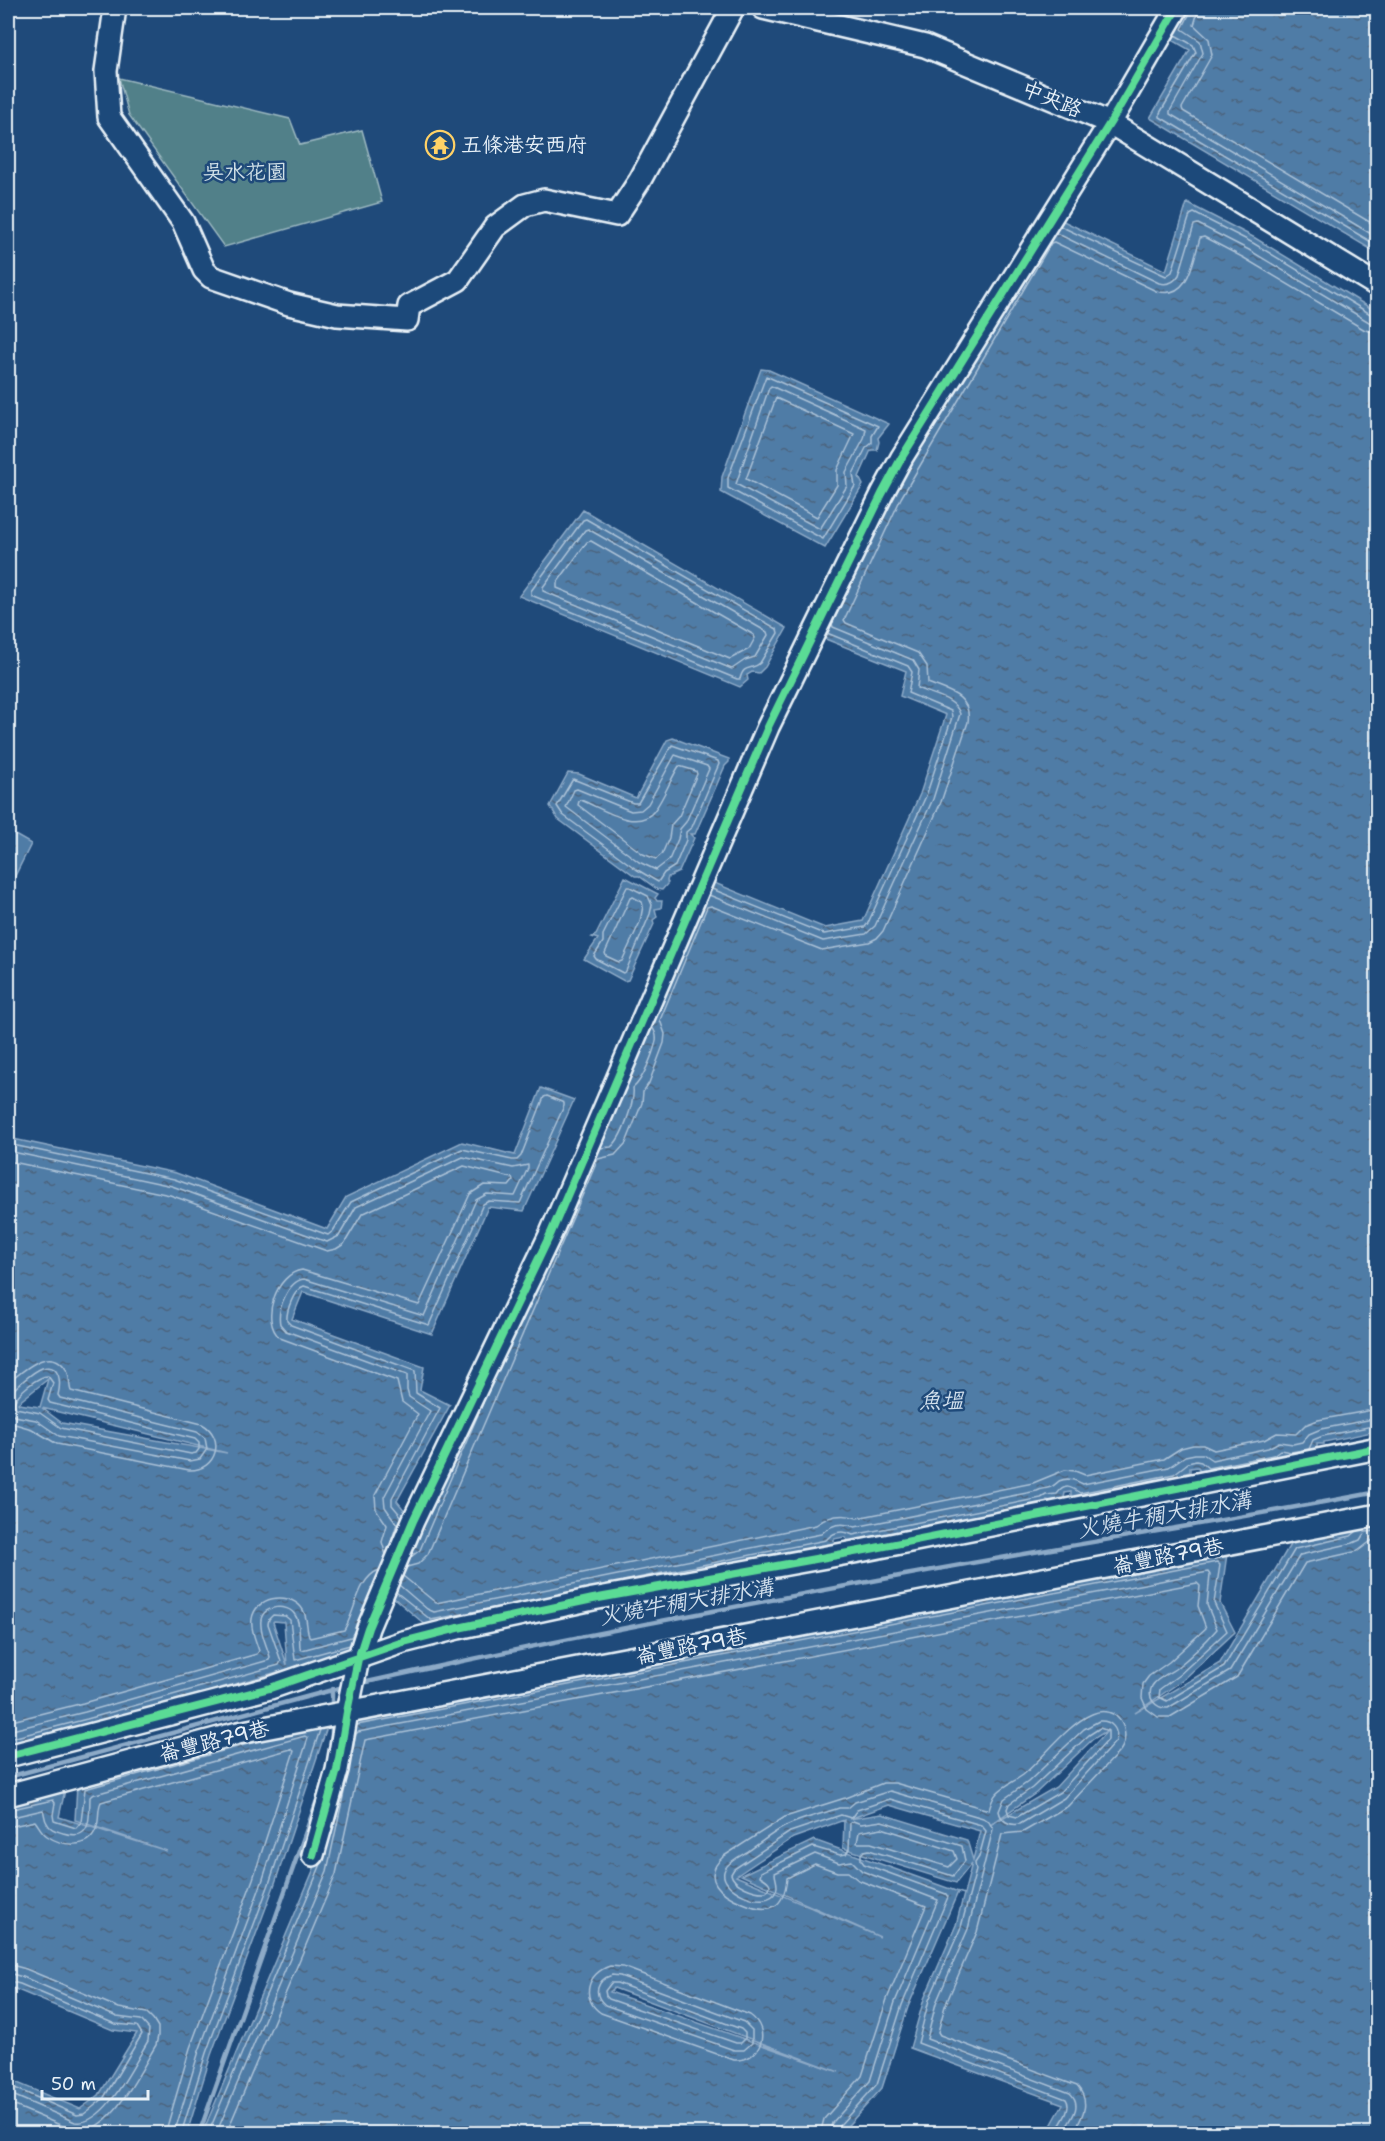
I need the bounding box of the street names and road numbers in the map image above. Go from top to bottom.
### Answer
street label: 中央路 [1018,74,1086,124]
street label: 崙豐路79巷 [1110,1532,1226,1580]
street label: 崙豐路79巷 [633,1622,749,1670]
street label: 崙豐路79巷 [156,1714,272,1768]

